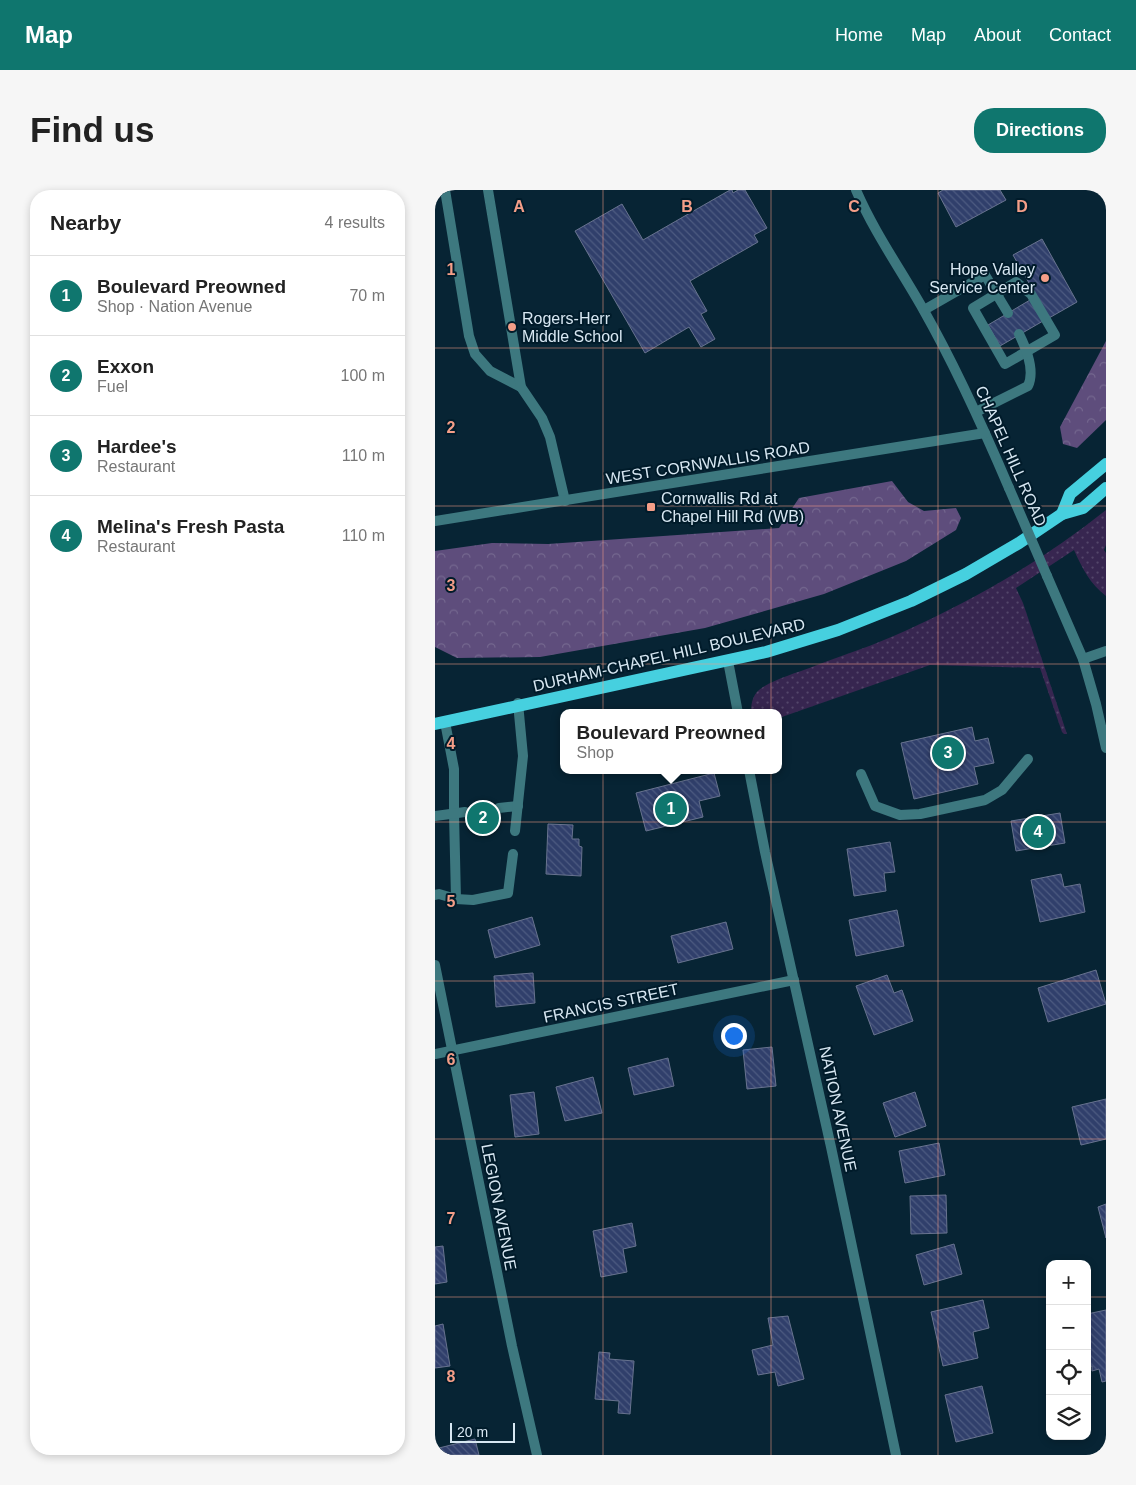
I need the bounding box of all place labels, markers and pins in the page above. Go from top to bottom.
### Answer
place label: Hope Valley Service Center [929,261,1036,296]
marker: Hope Valley Service Center [1039,272,1051,284]
place label: Rogers-Herr Middle School [522,310,623,345]
marker: Rogers-Herr Middle School [506,321,518,333]
place label: Cornwallis Rd at Chapel Hill Rd (WB) [661,490,804,525]
marker: Cornwallis Rd at Chapel Hill Rd (WB) [645,501,657,513]
pin: 3 [932,734,964,772]
pin: 1 [655,790,687,828]
pin: 2 [467,799,499,837]
pin: 4 [1022,813,1054,851]

